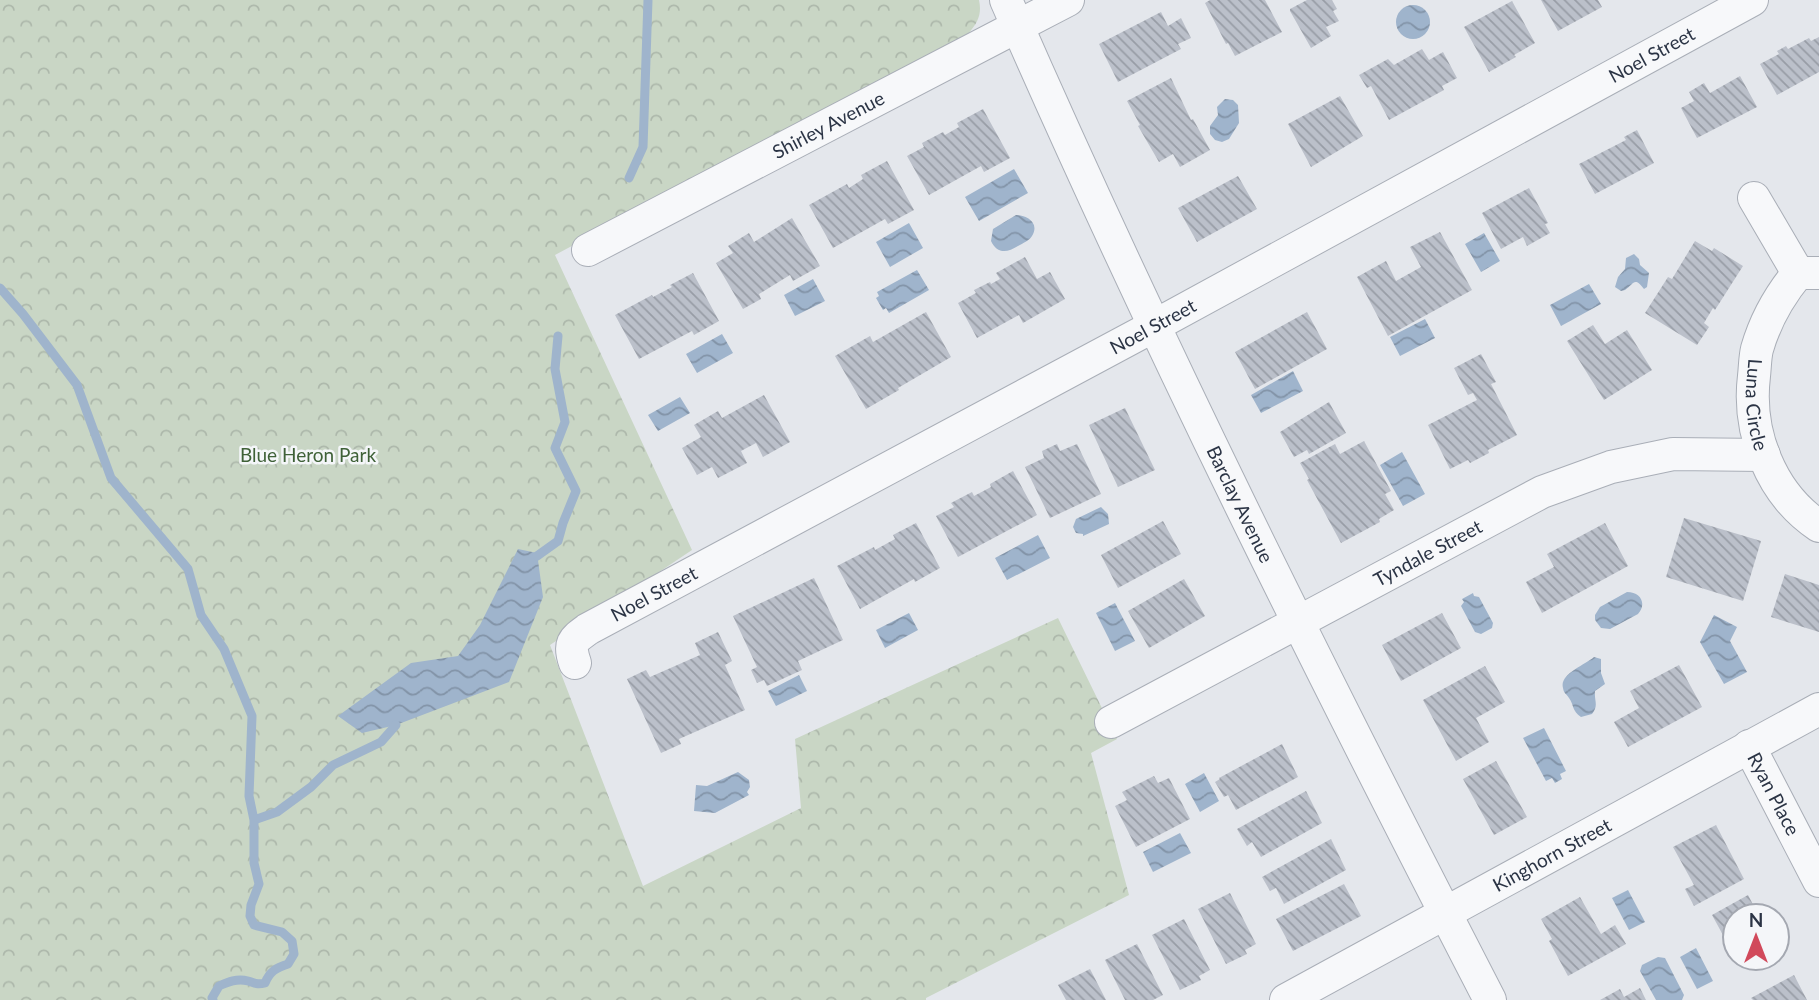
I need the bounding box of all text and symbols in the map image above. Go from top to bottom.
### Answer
street label: Noel Street [1604,21,1699,87]
street label: Shirley Avenue [768,86,888,163]
street label: Noel Street [1106,293,1200,359]
street label: Luna Circle [1742,358,1773,453]
street label: Barclay Avenue [1202,442,1279,566]
park label: Blue Heron Park [240,443,376,466]
street label: Tyndale Street [1369,514,1486,591]
street label: Noel Street [607,561,701,626]
street label: Ryan Place [1743,748,1805,839]
street label: Kinghorn Street [1488,813,1615,896]
north arrow [1721,902,1791,972]
text: N [1749,908,1763,931]

